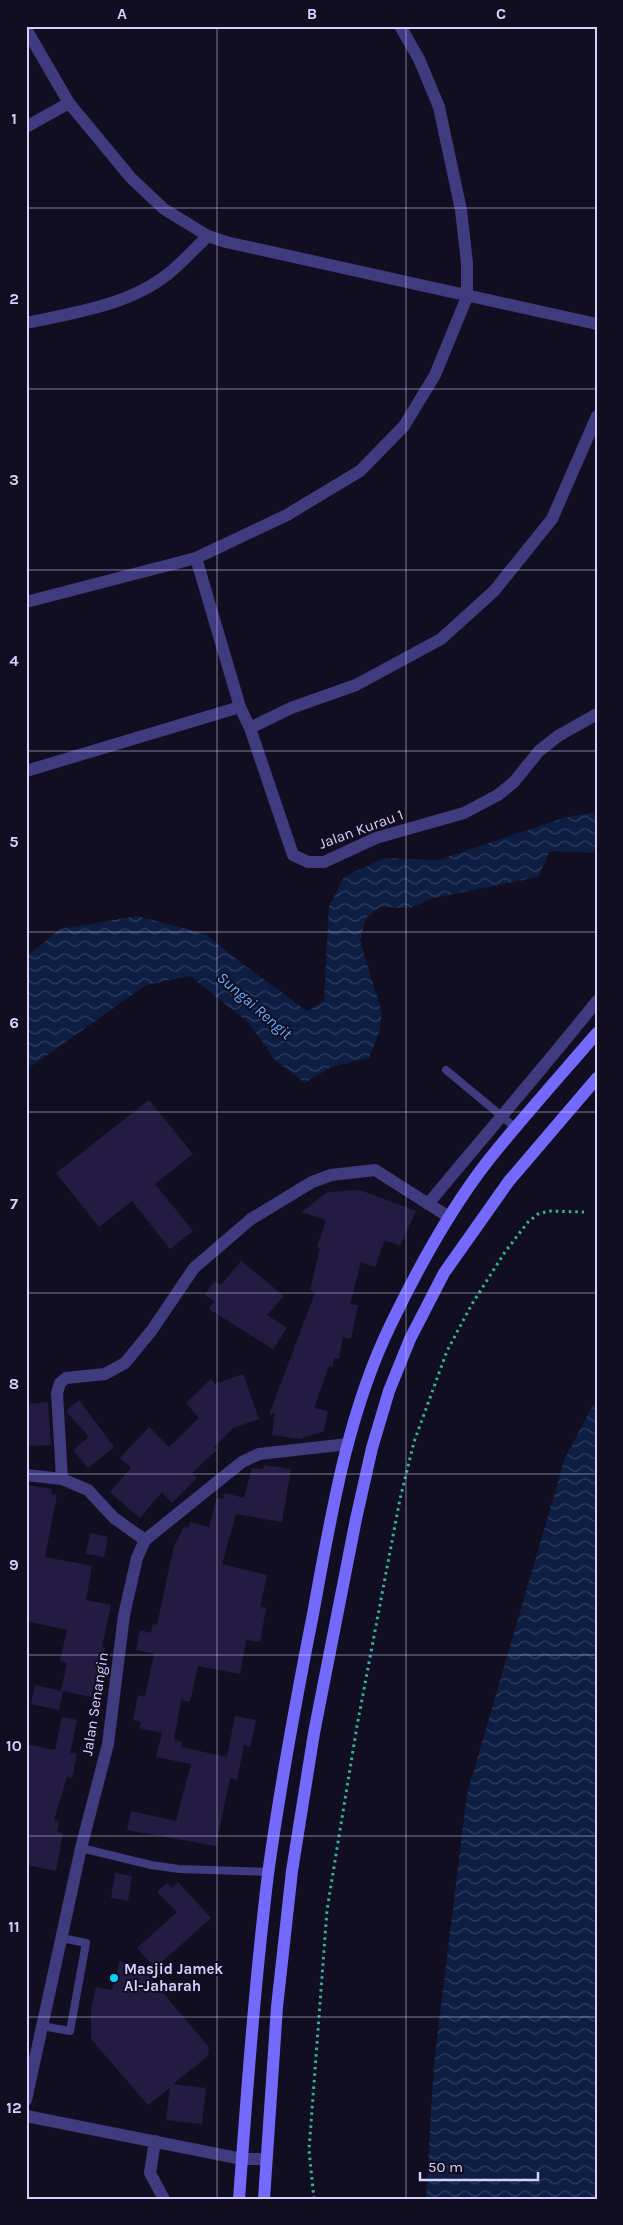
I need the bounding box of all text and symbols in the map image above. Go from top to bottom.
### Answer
text: A [117,4,127,23]
text: B [307,4,317,23]
text: C [496,4,506,23]
text: 1 [11,109,17,128]
text: 2 [9,289,19,308]
text: 3 [9,470,19,489]
text: 4 [9,651,19,670]
street label: Jalan Kurau 1 [316,805,406,853]
text: 5 [9,832,19,851]
water label: Sungai Rengit [213,968,296,1043]
text: 6 [9,1013,19,1032]
text: 7 [10,1194,18,1213]
text: 8 [9,1374,19,1393]
text: 9 [9,1555,19,1574]
street label: Jalan Senangin [78,1651,112,1757]
text: 10 [6,1736,22,1755]
text: 11 [8,1917,20,1936]
place label: Masjid Jamek Al-Jaharah [124,1960,223,1995]
marker: Masjid Jamek Al-Jaharah [108,1972,120,1984]
text: 12 [6,2098,22,2117]
scale bar [420,2150,538,2182]
text: 50 m [428,2158,463,2176]

